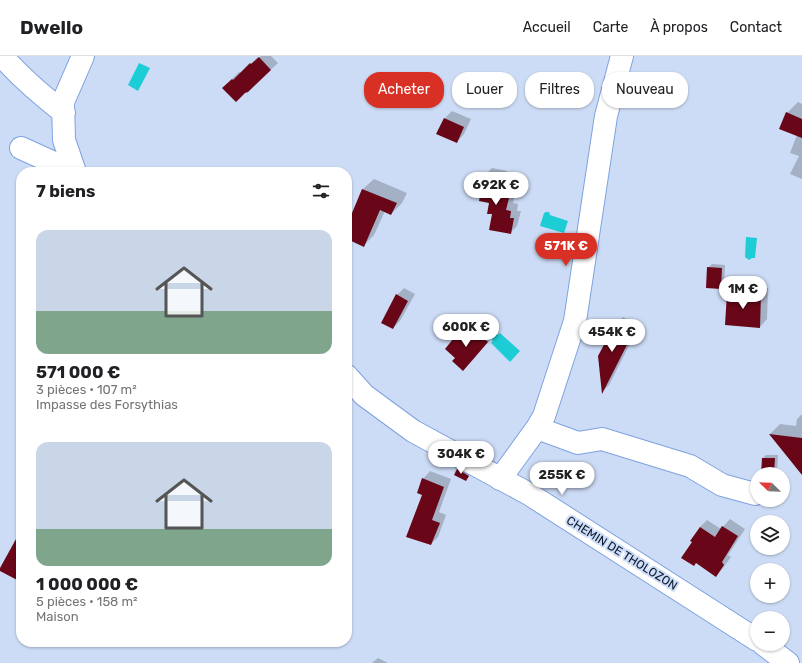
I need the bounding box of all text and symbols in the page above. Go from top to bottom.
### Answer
text: Dwello [20,16,83,39]
text: Accueil [523,19,571,36]
text: Carte [593,19,628,36]
text: À propos [650,19,708,36]
text: Contact [730,19,782,36]
chip: Acheter [364,72,444,108]
chip: Louer [452,72,517,108]
chip: Filtres [525,72,594,108]
chip: Nouveau [602,72,688,108]
pin: 692K € [463,172,529,206]
text: 692K € [473,177,519,192]
icon: filters [310,180,332,202]
text: 7 biens [36,181,95,201]
pin: 571K € [533,233,599,267]
text: 571K € [544,238,588,253]
icon: home [148,256,220,328]
pin: 1M € [719,276,767,310]
text: 1M € [728,281,758,296]
pin: 600K € [433,314,499,348]
text: 600K € [442,319,490,334]
pin: 454K € [579,319,645,353]
text: 454K € [588,324,636,339]
text: 571 000 € [36,362,120,382]
text: 3 pièces · 107 m² [36,382,137,397]
text: Impasse des Forsythias [36,397,178,412]
pin: 304K € [428,441,494,475]
text: 304K € [437,446,485,461]
pin: 255K € [529,462,595,496]
text: 255K € [539,467,585,482]
north arrow [750,467,790,507]
map controls [750,467,790,651]
icon: home [148,468,220,540]
street label: CHEMIN DE THOLOZON [564,513,680,593]
button: layers [750,515,790,555]
button: + [750,563,790,603]
text: 1 000 000 € [36,574,138,594]
text: 5 pièces · 158 m² [36,594,138,609]
text: Maison [36,609,79,624]
button: − [750,611,790,651]

